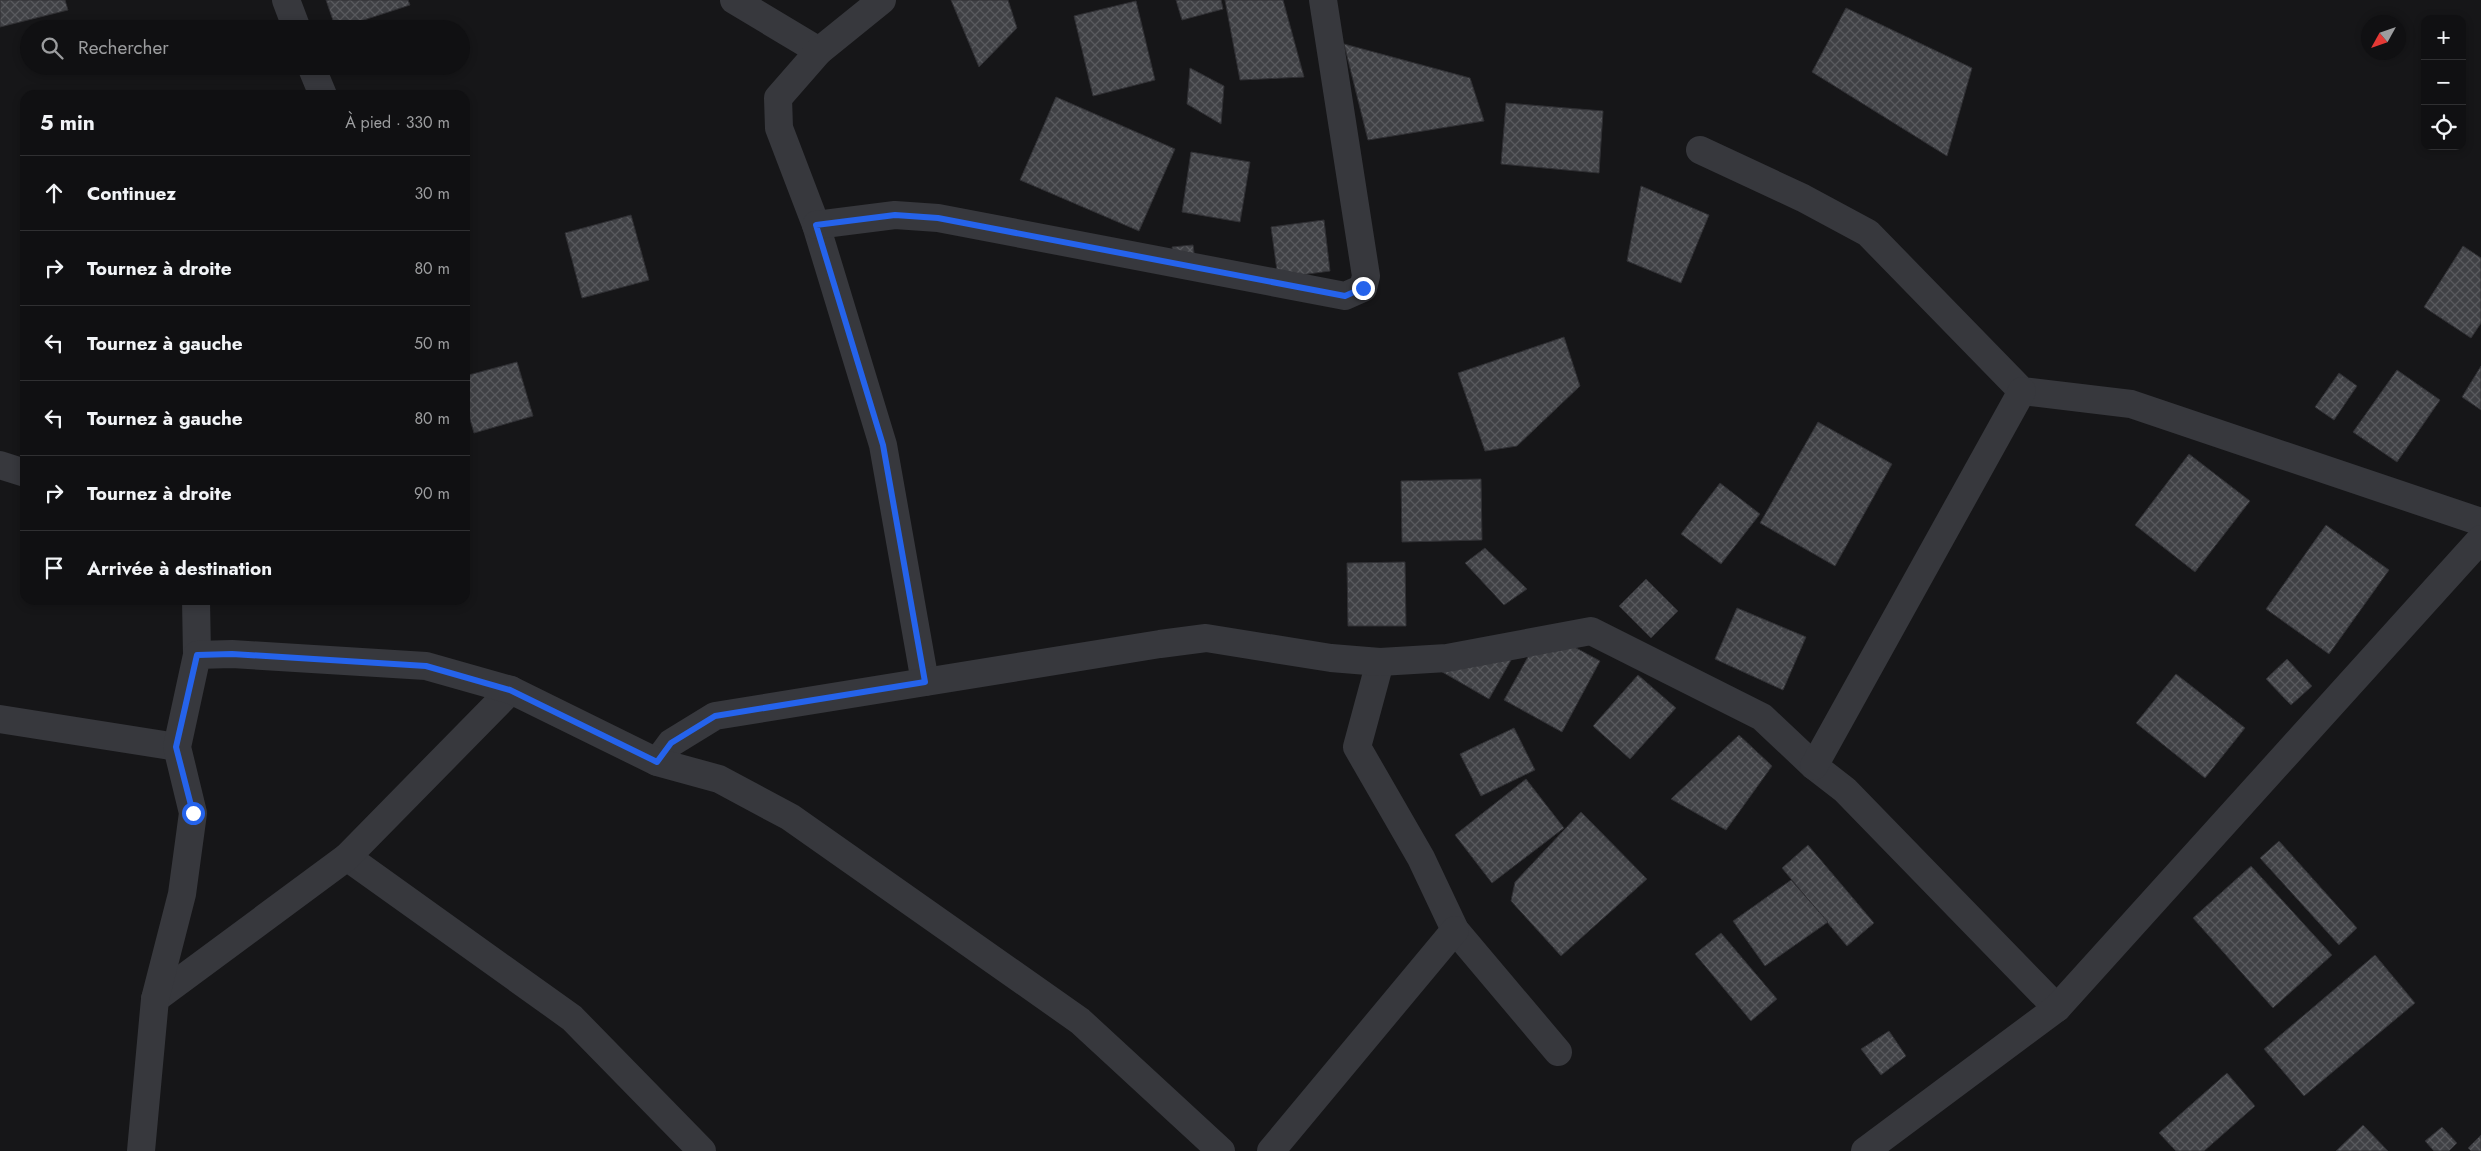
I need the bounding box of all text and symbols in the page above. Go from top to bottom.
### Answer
north arrow [2361,15,2406,60]
map controls [2421,15,2466,150]
button: + [2421,15,2466,60]
search box [20,20,470,75]
icon: search [38,34,66,62]
text: Rechercher [78,34,169,61]
button: − [2421,60,2466,105]
button: locate [2421,105,2466,150]
text: 5 min [40,108,95,138]
text: À pied · 330 m [345,111,450,134]
icon: ahead [40,179,68,207]
text: Continuez [87,180,176,207]
text: 30 m [414,182,450,205]
icon: right [40,254,68,282]
text: Tournez à droite [87,255,232,282]
text: 80 m [414,257,450,280]
route end [1352,277,1375,300]
icon: left [40,329,68,357]
text: Tournez à gauche [87,330,243,357]
text: 50 m [414,332,450,355]
icon: left [40,404,68,432]
text: Tournez à gauche [87,405,243,432]
text: 80 m [414,407,450,430]
icon: right [40,479,68,507]
text: Tournez à droite [87,480,232,507]
text: 90 m [414,482,450,505]
icon: arrive [40,554,68,582]
text: Arrivée à destination [87,555,272,582]
route start [182,802,205,825]

